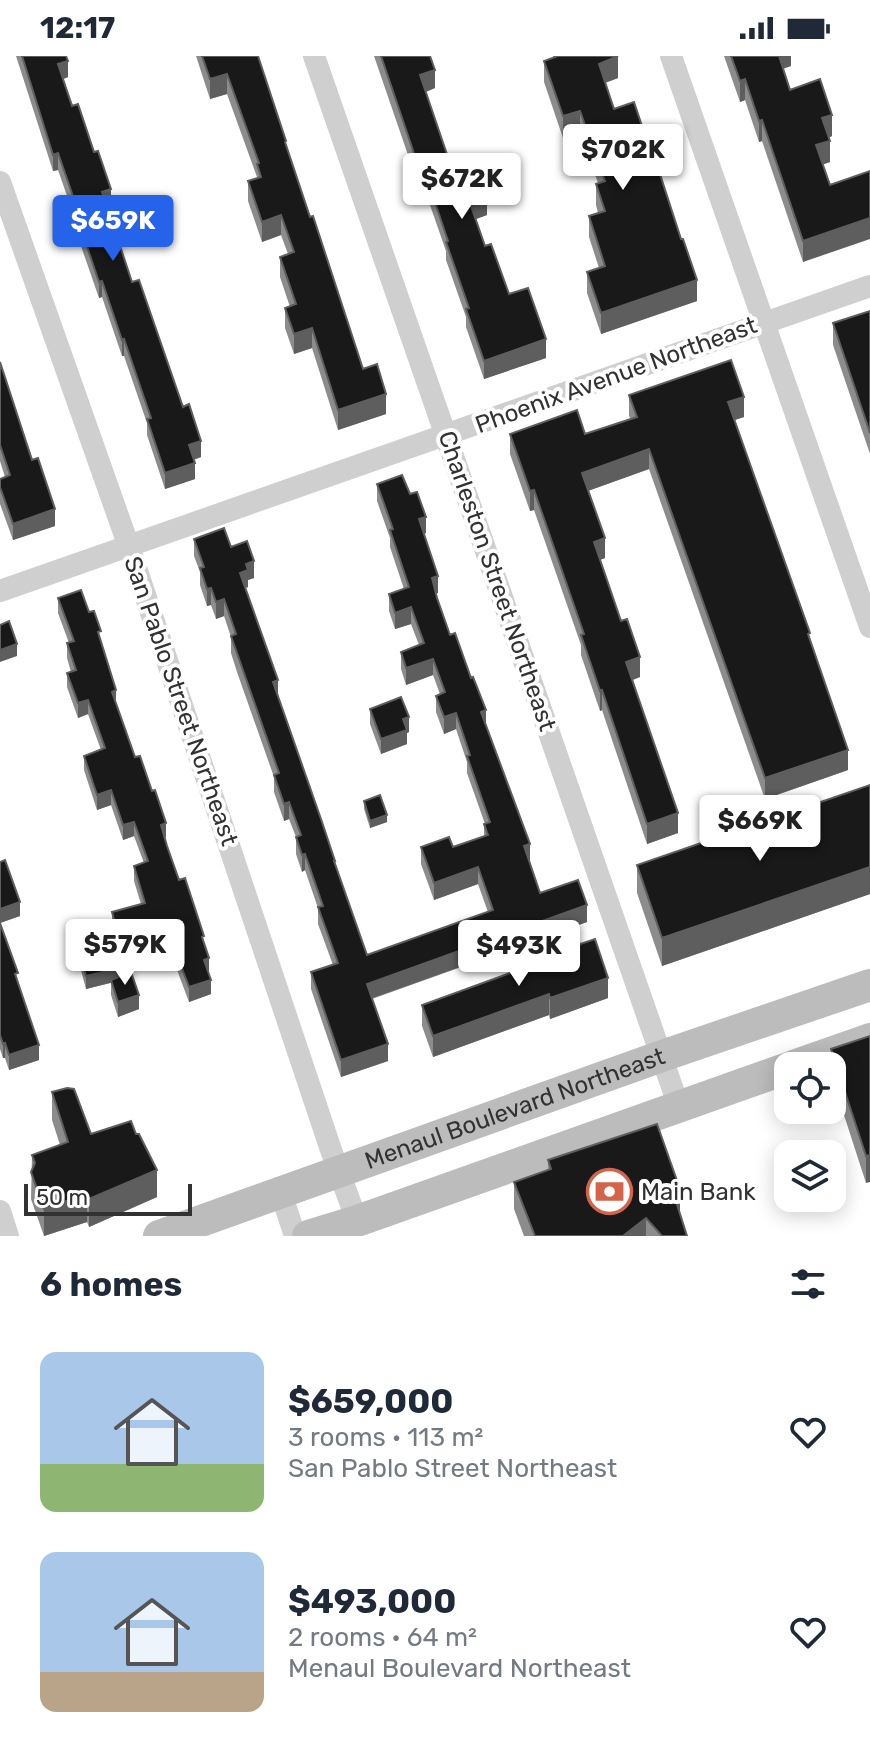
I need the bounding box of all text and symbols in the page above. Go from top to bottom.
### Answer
text: 12:17 [40,10,115,46]
pin: $702K [567,124,679,192]
text: $702K [581,134,665,165]
pin: $672K [406,153,518,221]
text: $672K [421,163,503,194]
pin: $659K [57,195,169,263]
text: $659K [71,205,156,236]
street label: Phoenix Avenue Northeast [471,311,761,439]
street label: Charleston Street Northeast [432,427,562,735]
street label: San Pablo Street Northeast [118,553,244,849]
pin: $669K [704,795,816,863]
text: $669K [717,805,803,836]
pin: $579K [69,919,181,987]
pin: $493K [463,920,575,988]
text: $579K [84,929,166,960]
text: $493K [476,930,562,961]
street label: Menaul Boulevard Northeast [361,1042,669,1175]
map controls [774,1052,846,1212]
button: locate [774,1052,846,1124]
button: layers [774,1140,846,1212]
bank icon: Main Bank [586,1168,634,1216]
place label: Main Bank [641,1178,756,1206]
scale bar [24,1180,192,1216]
text: 50 m [36,1184,88,1211]
icon: filters [786,1262,830,1306]
text: 6 homes [40,1264,182,1305]
text: $659,000 [288,1381,453,1422]
icon: home [104,1384,200,1480]
icon: heart [786,1410,830,1454]
text: 3 rooms · 113 m² [288,1422,483,1453]
text: San Pablo Street Northeast [288,1453,617,1484]
text: $493,000 [288,1581,456,1622]
icon: home [104,1584,200,1680]
icon: heart [786,1610,830,1654]
text: 2 rooms · 64 m² [288,1622,477,1653]
text: Menaul Boulevard Northeast [288,1653,631,1684]

